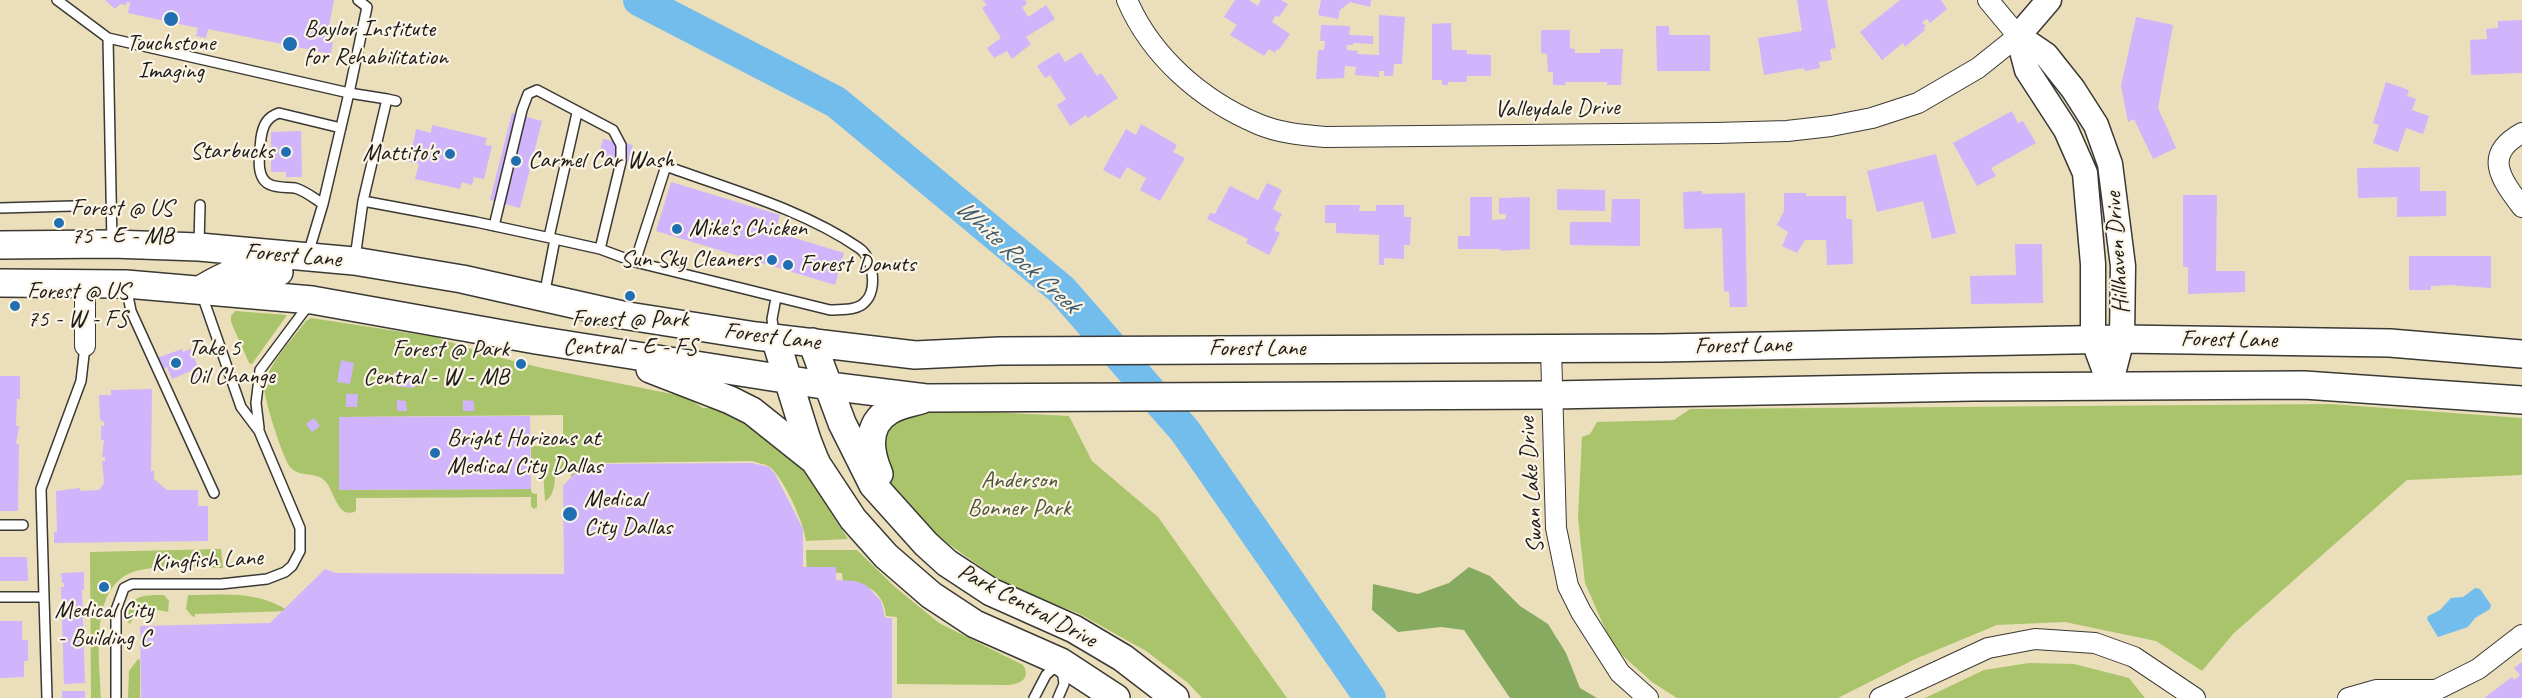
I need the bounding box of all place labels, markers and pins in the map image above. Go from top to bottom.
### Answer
marker: Touchstone Imaging [162,10,180,28]
place label: Baylor Institute for Rehabilitation [304,16,448,72]
place label: Touchstone Imaging [127,30,215,86]
marker: Baylor Institute for Rehabilitation [281,35,299,53]
place label: Starbucks [190,138,274,166]
place label: Mattito's [362,140,438,168]
marker: Starbucks [279,145,293,159]
marker: Mattito's [443,147,457,161]
place label: Carmel Car Wash [528,147,674,175]
marker: Carmel Car Wash [509,154,523,168]
place label: Forest @ US 75 - E - MB [71,195,174,251]
place label: Mike's Chicken [689,215,807,243]
marker: Forest @ US 75 - E - MB [52,216,66,230]
marker: Mike's Chicken [670,222,684,236]
place label: Sun Sky Cleaners [620,246,760,274]
place label: Forest Donuts [800,251,916,279]
marker: Sun Sky Cleaners [765,253,779,267]
marker: Forest Donuts [781,258,795,272]
place label: Forest @ US 75 - W - FS [27,278,129,334]
marker: Forest @ Park Central - E - FS [623,289,637,303]
marker: Forest @ US 75 - W - FS [8,299,22,313]
place label: Forest @ Park Central - E - FS [563,306,697,362]
place label: Take 5 Oil Change [188,335,275,391]
place label: Forest @ Park Central - W - MB [363,336,509,392]
marker: Take 5 Oil Change [169,356,183,370]
marker: Forest @ Park Central - W - MB [514,357,528,371]
place label: Bright Horizons at Medical City Dallas [447,425,602,481]
marker: Bright Horizons at Medical City Dallas [428,446,442,460]
place label: Medical City Dallas [584,486,672,542]
marker: Medical City Dallas [561,505,579,523]
marker: Medical City - Building C [97,580,111,594]
place label: Medical City - Building C [54,597,154,653]

